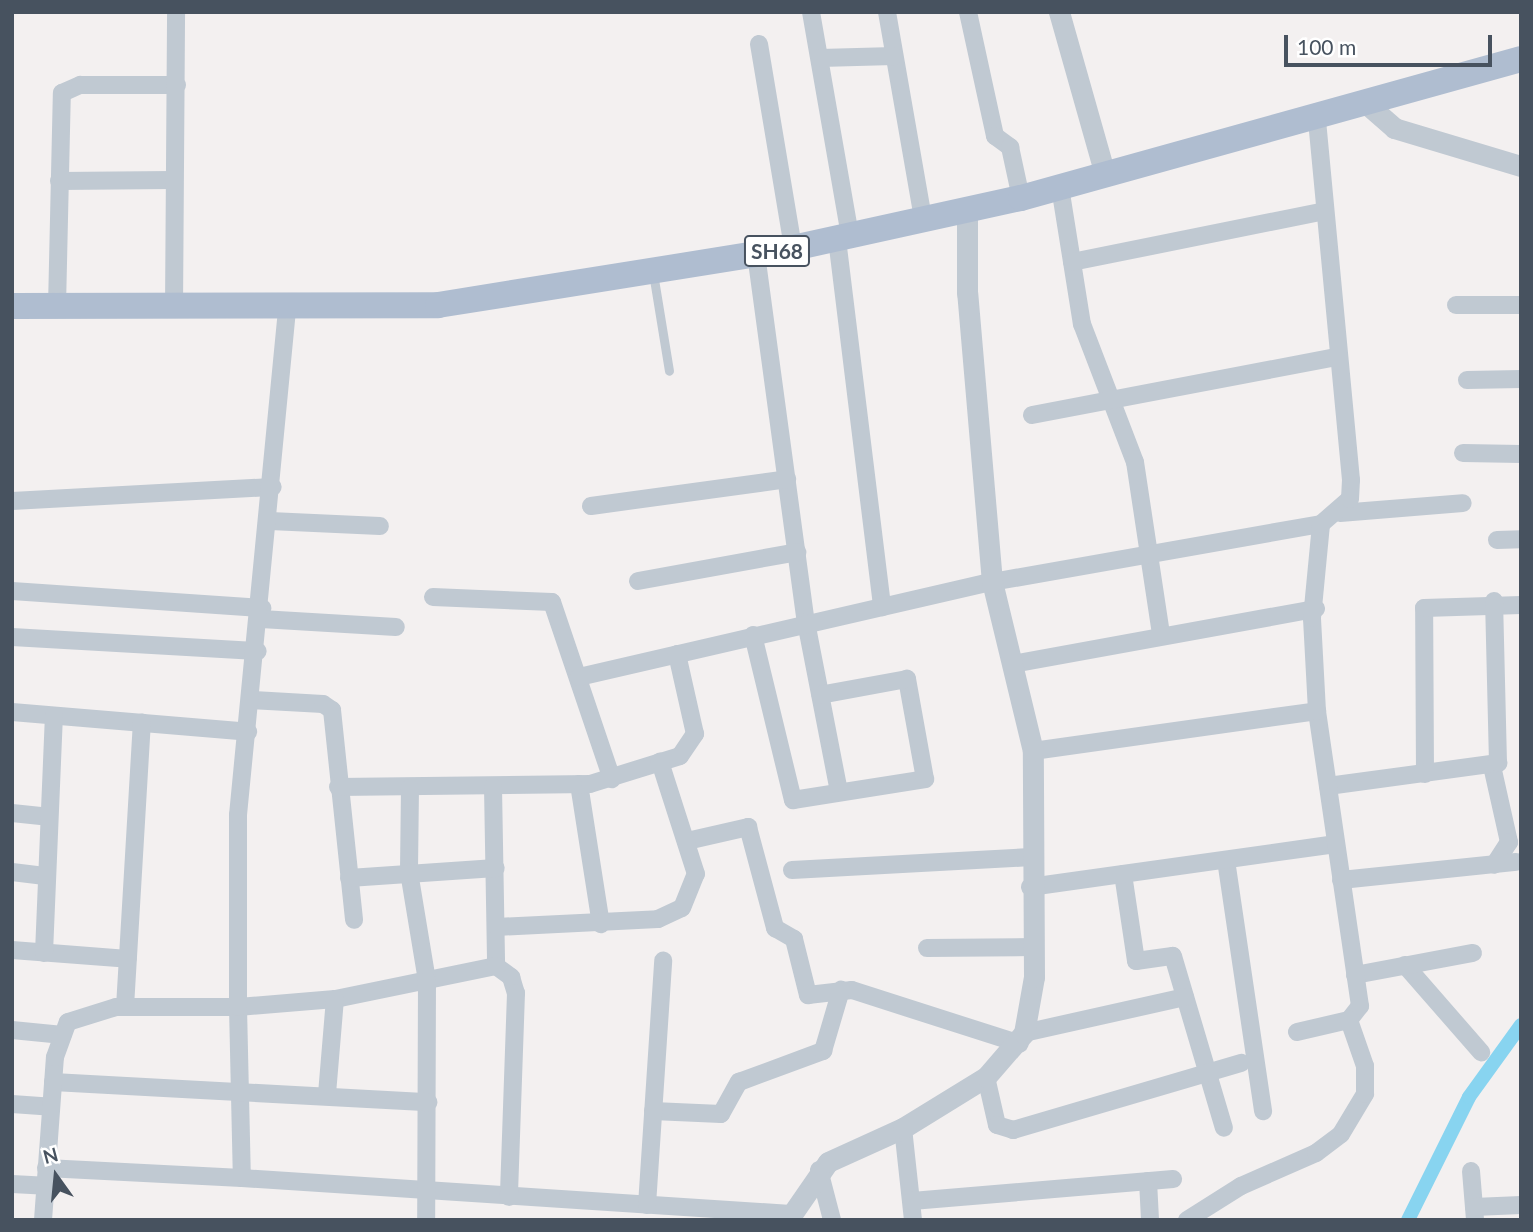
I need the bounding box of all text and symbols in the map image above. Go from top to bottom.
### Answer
scale bar [1288,21,1496,65]
text: 100 m [1297,34,1356,59]
road number: SH68 [744,233,810,268]
north arrow [21,1141,91,1211]
text: N [40,1142,60,1168]

